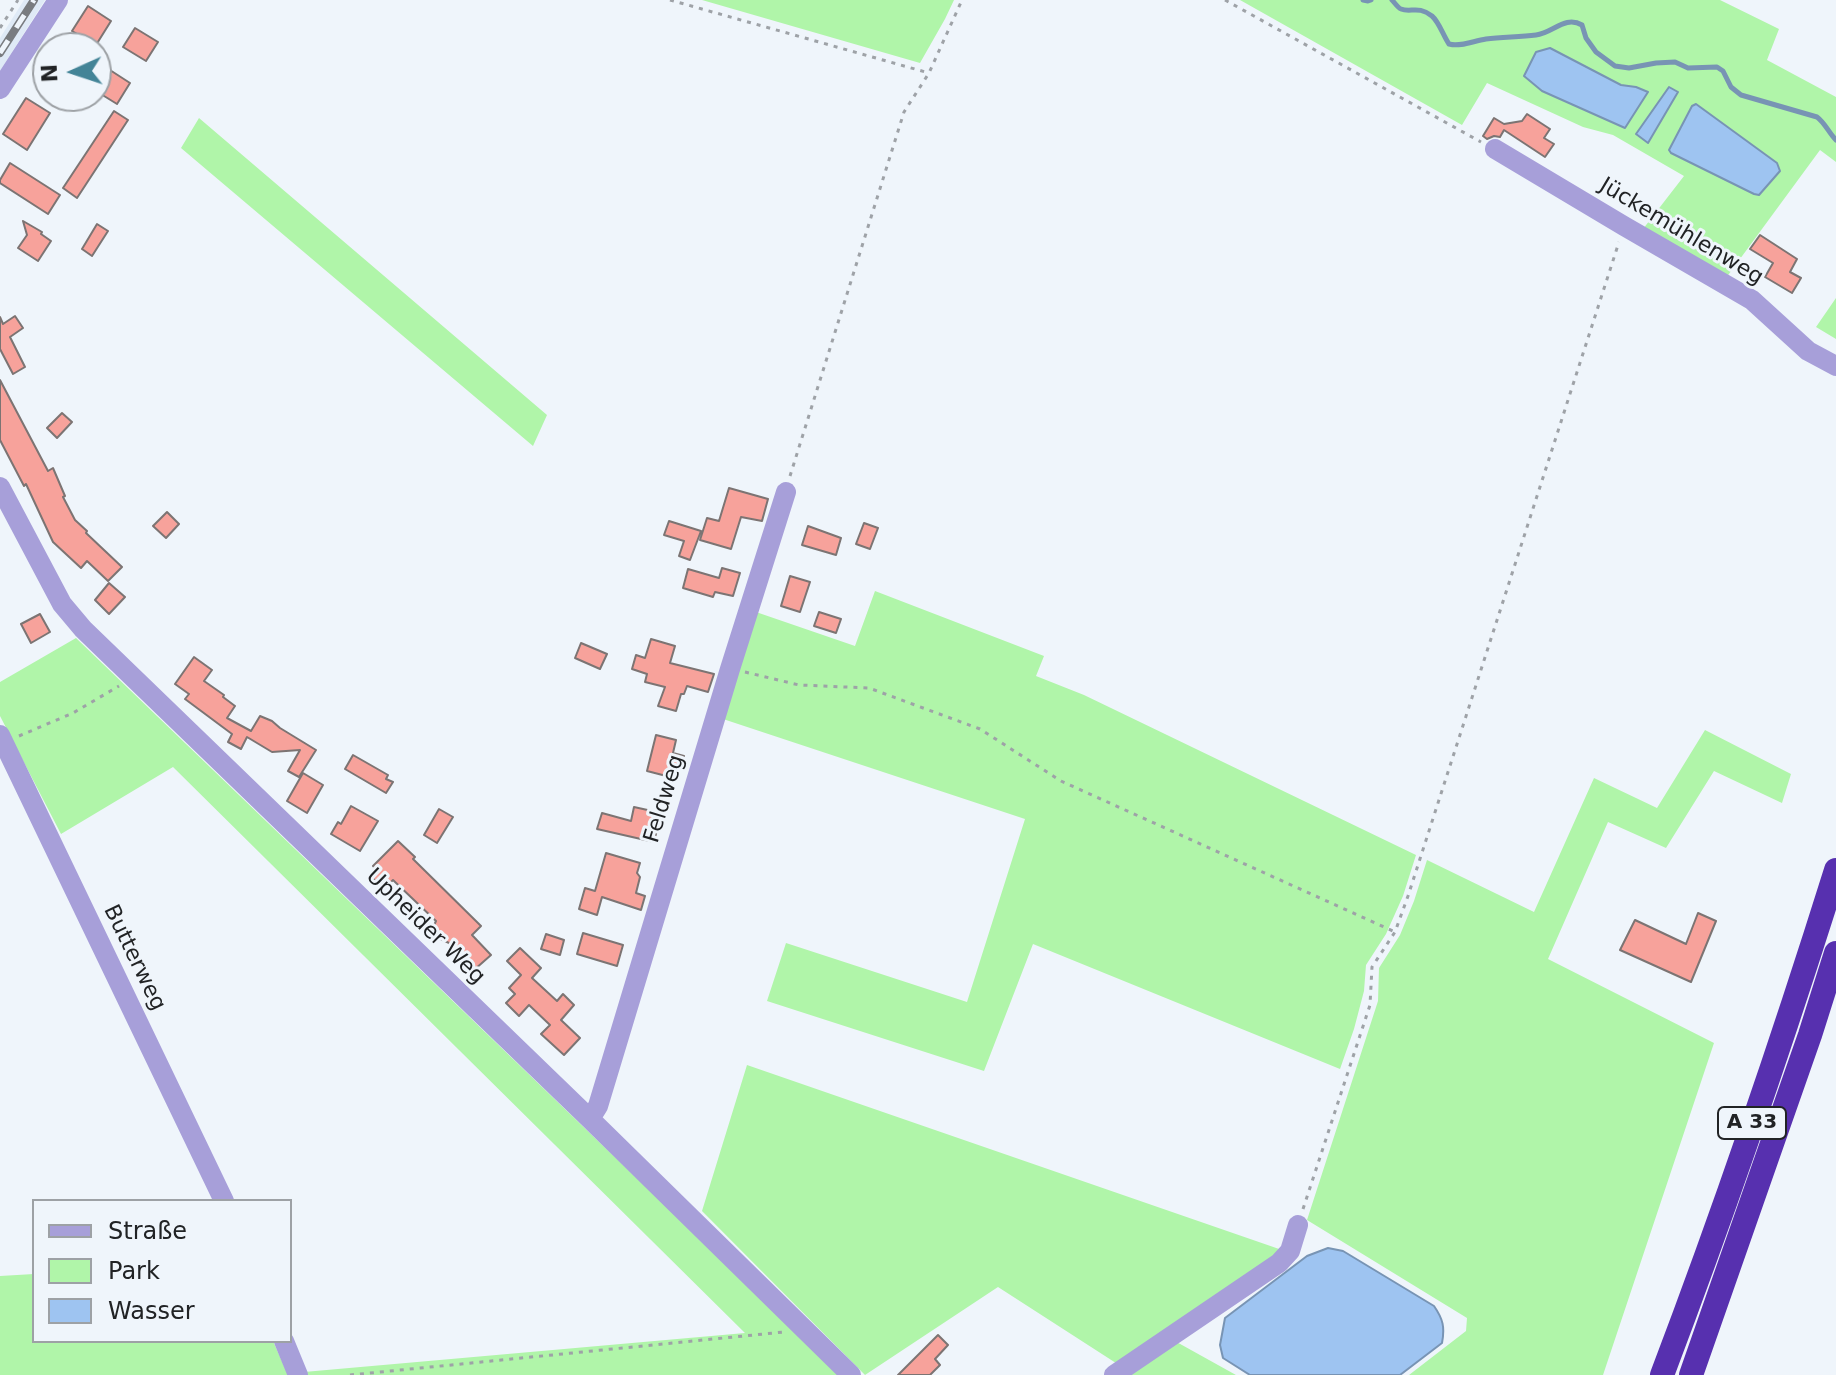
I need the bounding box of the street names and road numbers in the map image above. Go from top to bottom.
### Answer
street label: Jückemühlenweg [1594,173,1768,291]
street label: Feldweg [639,752,691,846]
street label: Upheider Weg [360,864,490,990]
street label: Butterweg [97,901,171,1015]
road number: A 33 [1718,1107,1786,1139]

